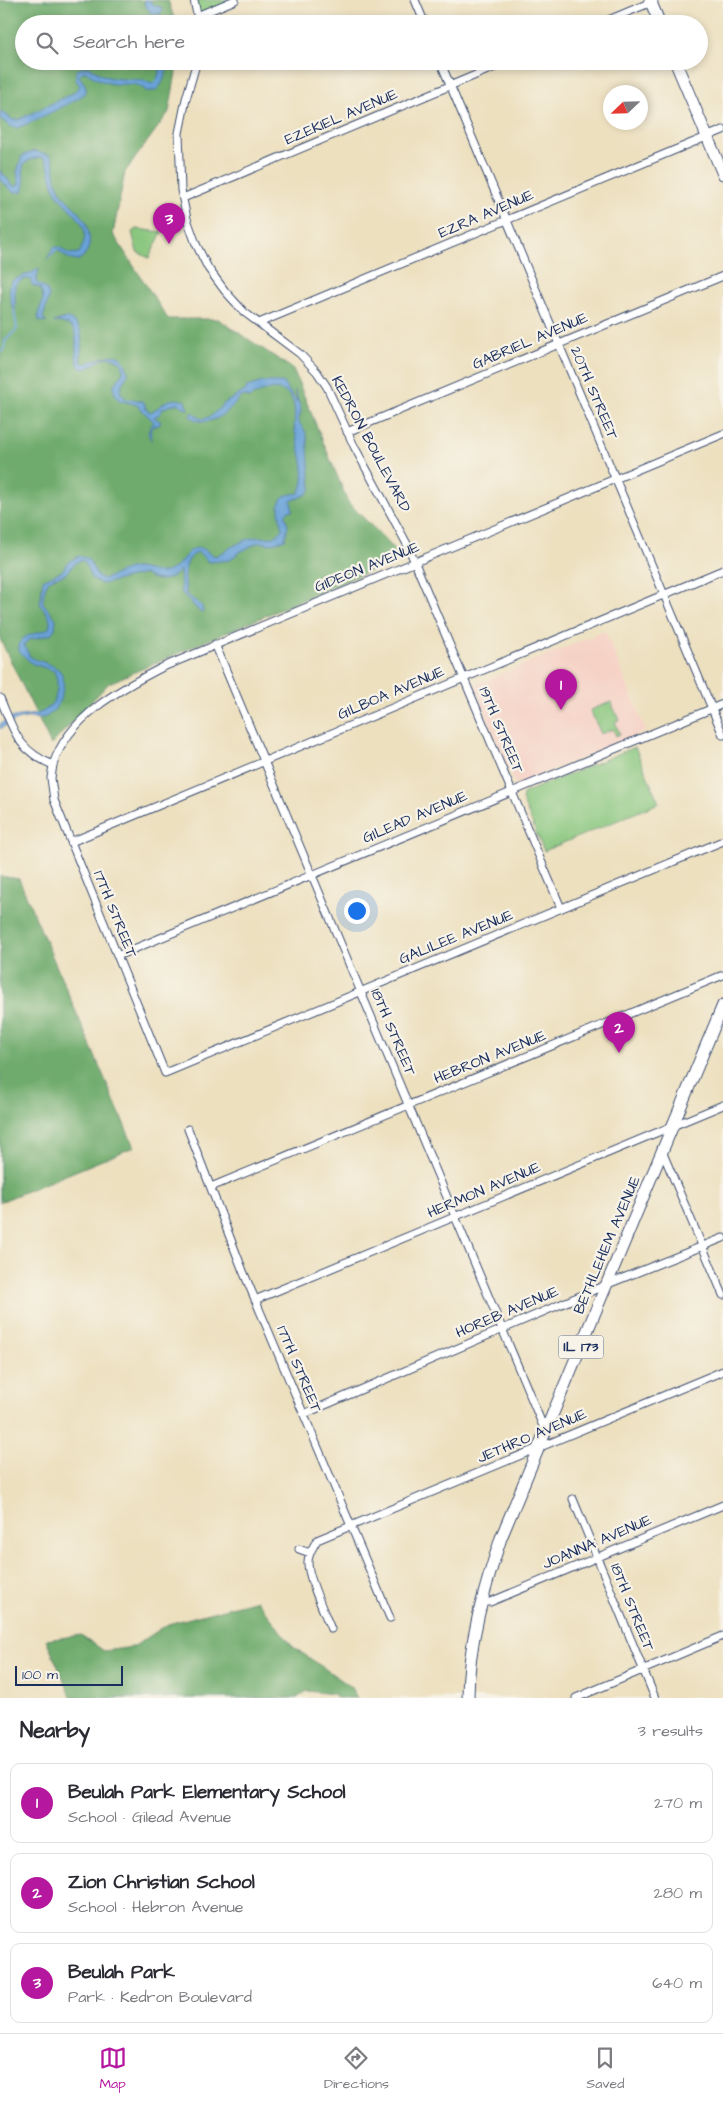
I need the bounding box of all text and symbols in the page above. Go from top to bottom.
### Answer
search box [15,15,708,70]
icon: search [33,29,61,57]
text: Search here [73,29,185,56]
street label: EZEKIEL AVENUE [281,84,401,150]
north arrow [603,85,648,130]
street label: EZRA AVENUE [435,184,537,244]
pin: 3 [153,203,185,244]
street label: GABRIEL AVENUE [469,307,591,375]
street label: 20TH STREET [565,343,623,443]
street label: KEDRON BOULEVARD [326,372,416,516]
street label: GIDEON AVENUE [311,536,423,598]
street label: GILBOA AVENUE [334,661,448,725]
pin: 1 [545,669,577,710]
street label: 19TH STREET [473,684,529,777]
street label: GILEAD AVENUE [359,785,471,849]
street label: 17TH STREET [88,867,142,961]
your location [344,898,370,924]
street label: GALILEE AVENUE [396,904,516,969]
street label: 18TH STREET [365,985,421,1079]
pin: 2 [603,1012,635,1053]
street label: HEBRON AVENUE [431,1025,549,1089]
street label: HERMON AVENUE [424,1157,544,1223]
street label: BETHLEHEM AVENUE [568,1173,646,1317]
street label: HOREB AVENUE [452,1281,562,1343]
street label: 17TH STREET [271,1322,327,1416]
road number: IL 173 [558,1335,604,1358]
street label: JETHRO AVENUE [474,1404,590,1468]
street label: JOANNA AVENUE [539,1510,655,1574]
street label: 18TH STREET [605,1560,659,1655]
scale bar [15,1663,122,1686]
text: 100 m [22,1665,58,1685]
text: Nearby [20,1716,90,1745]
text: 3 results [638,1720,703,1742]
text: Beulah Park Elementary School [68,1779,346,1806]
text: 1 [36,1792,38,1814]
text: 270 m [654,1792,702,1814]
text: School · Gilead Avenue [68,1806,231,1828]
text: Zion Christian School [68,1869,255,1896]
text: 2 [32,1882,42,1904]
text: 280 m [654,1882,702,1904]
text: School · Hebron Avenue [68,1896,243,1918]
text: Beulah Park [68,1959,175,1986]
text: 3 [33,1972,41,1994]
text: 640 m [652,1972,702,1994]
text: Park · Kedron Boulevard [68,1986,252,2008]
tab: Map [99,2044,127,2094]
tab: Directions [324,2044,389,2094]
tab: Saved [586,2044,624,2094]

